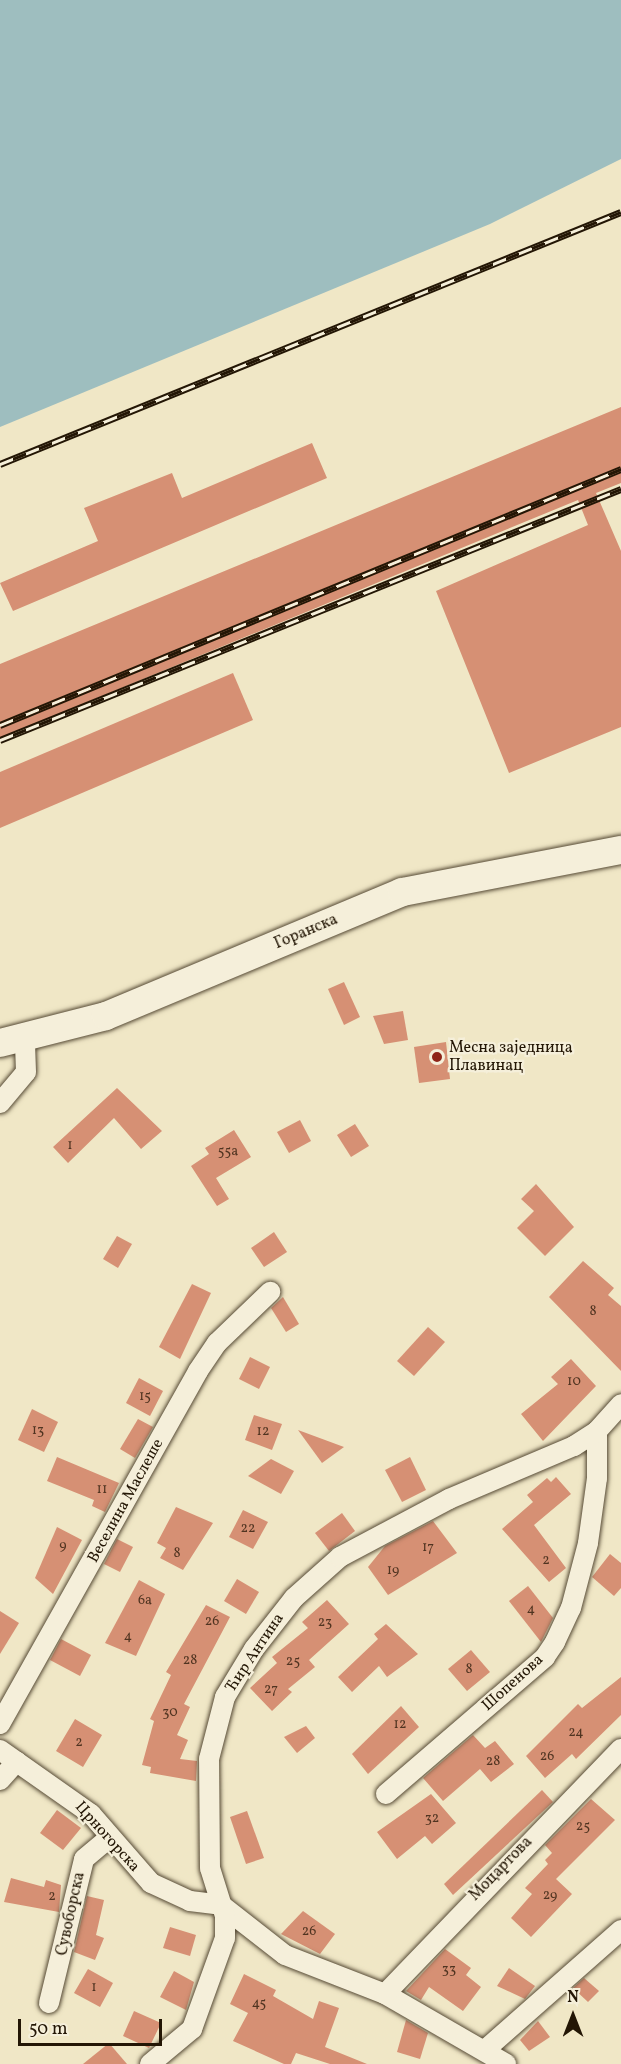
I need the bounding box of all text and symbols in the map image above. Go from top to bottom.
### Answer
street label: Горанска [271,910,341,954]
place label: Месна заједница Плавинац [449,1038,573,1076]
marker: Месна заједница Плавинац [430,1050,444,1064]
house number: 1 [67,1138,73,1154]
house number: 55a [218,1144,238,1160]
house number: 8 [589,1304,597,1320]
house number: 10 [567,1374,581,1390]
house number: 15 [139,1389,151,1405]
house number: 13 [32,1423,44,1439]
house number: 12 [257,1424,269,1440]
street label: Веселина Маслеше [84,1436,168,1566]
house number: 11 [97,1482,107,1498]
house number: 22 [240,1521,256,1537]
house number: 9 [59,1538,67,1554]
house number: 17 [422,1540,434,1556]
house number: 8 [173,1546,181,1562]
house number: 2 [542,1553,550,1569]
house number: 19 [387,1563,399,1579]
house number: 6a [138,1593,152,1609]
house number: 4 [527,1602,535,1618]
street label: Ћир Антина [222,1610,288,1696]
house number: 26 [205,1614,219,1630]
house number: 23 [318,1615,332,1631]
house number: 4 [124,1629,132,1645]
street label: Шопенова [478,1650,548,1716]
house number: 28 [183,1653,197,1669]
house number: 25 [286,1654,300,1670]
house number: 8 [465,1662,473,1678]
house number: 27 [264,1682,278,1698]
house number: 30 [162,1705,178,1721]
house number: 12 [394,1717,406,1733]
house number: 24 [568,1725,584,1741]
house number: 2 [75,1735,83,1751]
house number: 26 [540,1749,554,1765]
house number: 28 [486,1754,500,1770]
street label: Црногорска [70,1798,144,1876]
house number: 32 [425,1811,439,1827]
house number: 25 [576,1819,590,1835]
street label: Моцартова [466,1833,536,1905]
street label: Сувоборска [53,1870,89,1958]
house number: 29 [543,1888,557,1904]
house number: 2 [48,1889,56,1905]
house number: 26 [302,1924,316,1940]
house number: 33 [442,1962,456,1978]
house number: 1 [91,1980,97,1996]
north arrow [543,1986,603,2046]
text: N [567,1987,579,2009]
house number: 45 [252,1996,266,2012]
scale bar [21,2007,165,2045]
text: 50 m [29,2017,68,2042]

